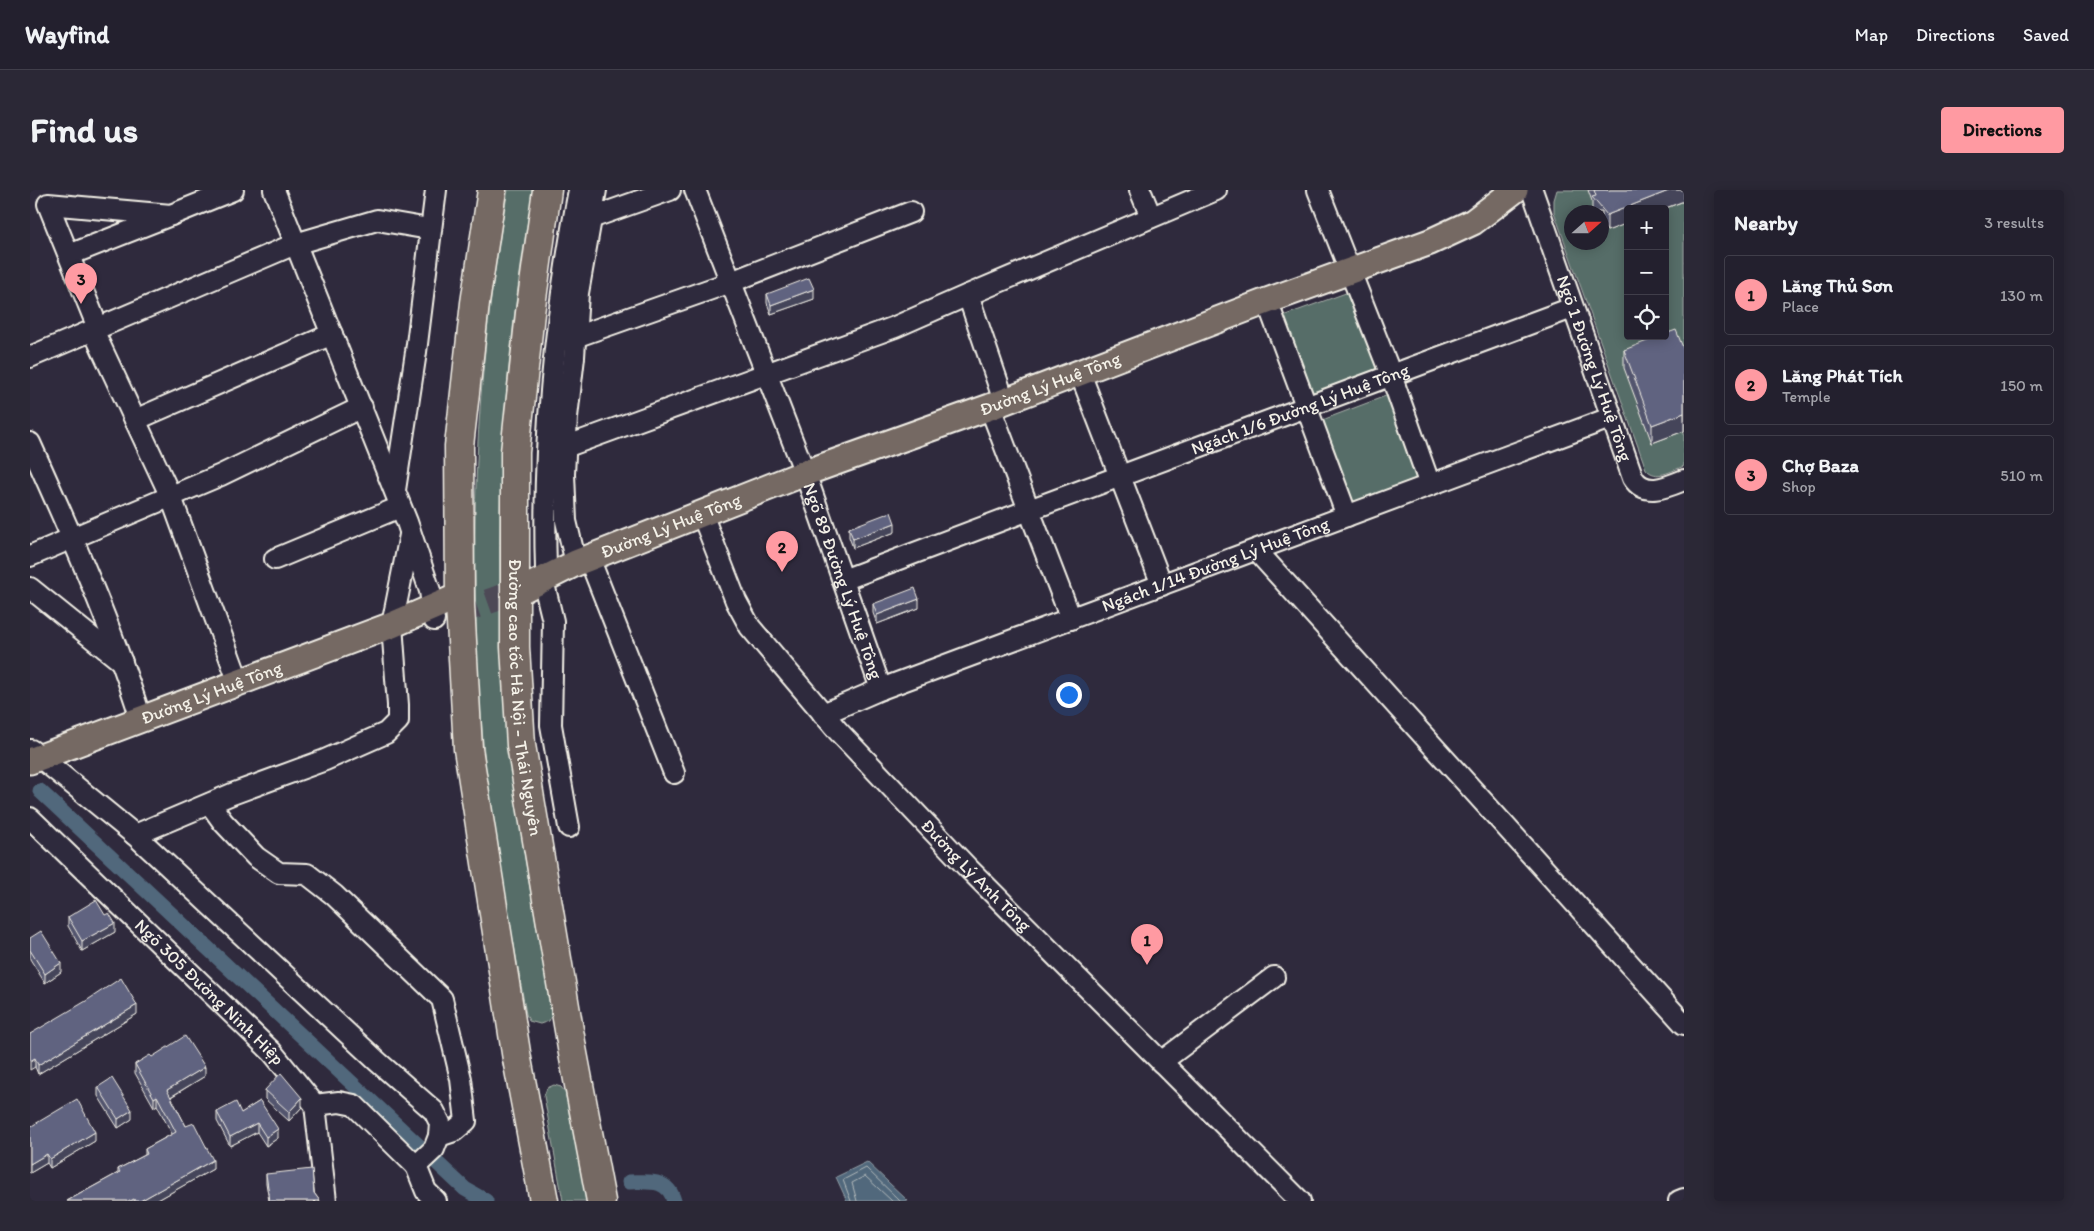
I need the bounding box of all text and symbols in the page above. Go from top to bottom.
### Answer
text: Wayfind [25,20,109,49]
text: Map [1855,24,1888,46]
text: Directions [1916,24,1995,46]
text: Saved [2023,24,2069,46]
button: Directions [1941,107,2064,153]
text: Find us [30,109,138,151]
north arrow [1564,205,1609,250]
map controls [1624,205,1669,340]
button: + [1624,205,1669,250]
text: Nearby [1734,210,1798,235]
text: 3 results [1984,213,2044,232]
button: − [1624,250,1669,295]
pin: 3 [65,263,97,304]
street label: Ngõ 1 Đường Lý Huệ Tông [1552,272,1638,465]
text: Lăng Thủ Sơn [1782,274,1893,297]
text: 1 [1747,286,1755,305]
text: 130 m [2000,286,2043,305]
button: locate [1624,295,1669,340]
text: Place [1782,297,1819,316]
street label: Đường Lý Huệ Tông [977,347,1124,421]
street label: Ngách 1/6 Đường Lý Huệ Tông [1188,358,1413,460]
text: Lăng Phát Tích [1782,364,1903,387]
text: 2 [1747,376,1755,395]
text: 150 m [2000,376,2043,395]
text: Temple [1782,387,1831,406]
text: Chợ Baza [1782,454,1859,477]
text: 3 [1747,466,1755,485]
text: 510 m [2000,466,2043,485]
text: Shop [1782,477,1816,496]
street label: Ngõ 89 Đường Lý Huệ Tông [798,480,888,683]
street label: Đường Lý Huệ Tông [598,488,745,563]
street label: Ngách 1/14 Đường Lý Huệ Tông [1099,512,1333,617]
pin: 2 [766,531,798,572]
street label: Đường cao tốc Hà Nội - Thái Nguyên [504,559,547,838]
street label: Đường Lý Huệ Tông [138,656,286,729]
your location [1056,682,1082,708]
street label: Đường Lý Anh Tông [916,814,1037,937]
street label: Ngõ 305 Đường Ninh Hiệp [130,914,289,1070]
pin: 1 [1131,924,1163,965]

